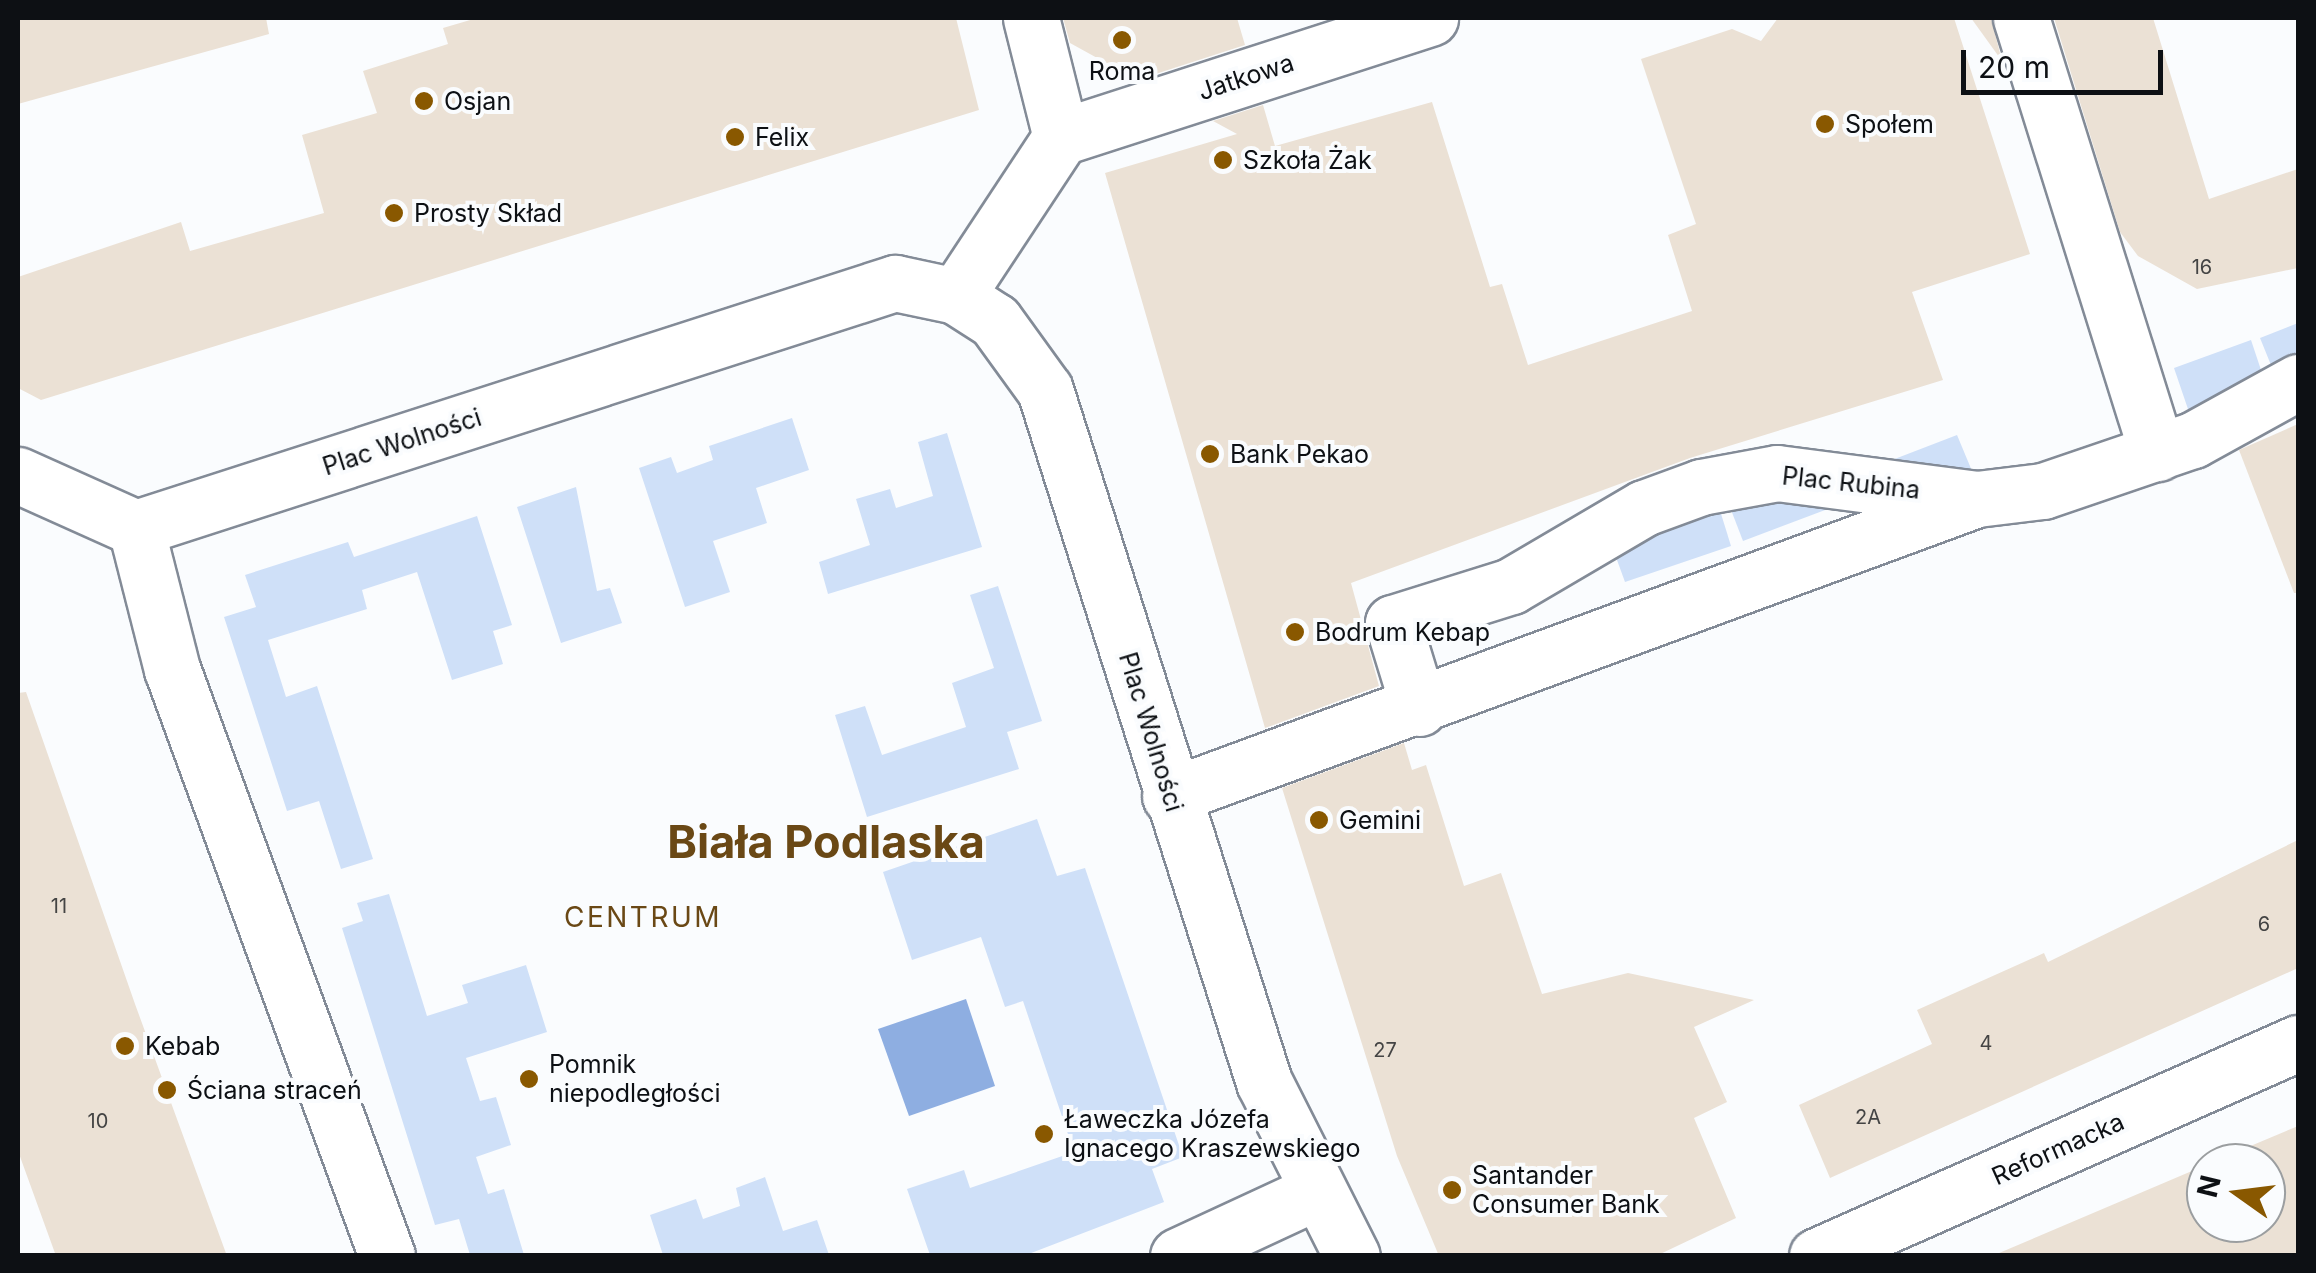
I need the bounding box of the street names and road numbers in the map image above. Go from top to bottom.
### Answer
street label: Jatkowa [1194,47,1298,107]
street label: Plac Wolności [319,402,485,482]
street label: Plac Rubina [1781,461,1921,505]
street label: Plac Wolności [1113,649,1189,815]
street label: Reformacka [1987,1107,2129,1191]

